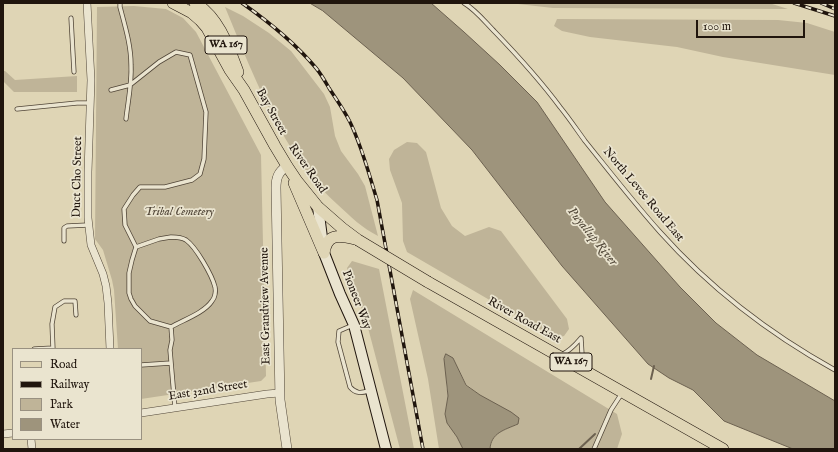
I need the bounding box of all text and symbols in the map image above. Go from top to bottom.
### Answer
scale bar [698,12,807,38]
text: 100 m [703,19,731,34]
road number: WA 167 [205,36,247,54]
street label: Bay Street [252,86,290,138]
street label: Duct Cho Street [70,136,86,218]
street label: River Road [285,141,329,197]
street label: North Levee Road East [599,145,687,245]
water label: Puyallup River [564,205,620,269]
park label: Tribal Cemetery [144,206,214,220]
street label: East Grandview Avenue [258,247,274,365]
street label: Pioneer Way [338,268,374,332]
street label: River Road East [485,295,563,347]
legend [12,348,142,440]
road number: WA 167 [550,353,592,371]
text: Road [50,357,77,372]
text: Railway [50,377,89,392]
street label: East 32nd Street [167,378,249,404]
text: Park [50,397,73,412]
text: Water [50,417,80,432]

